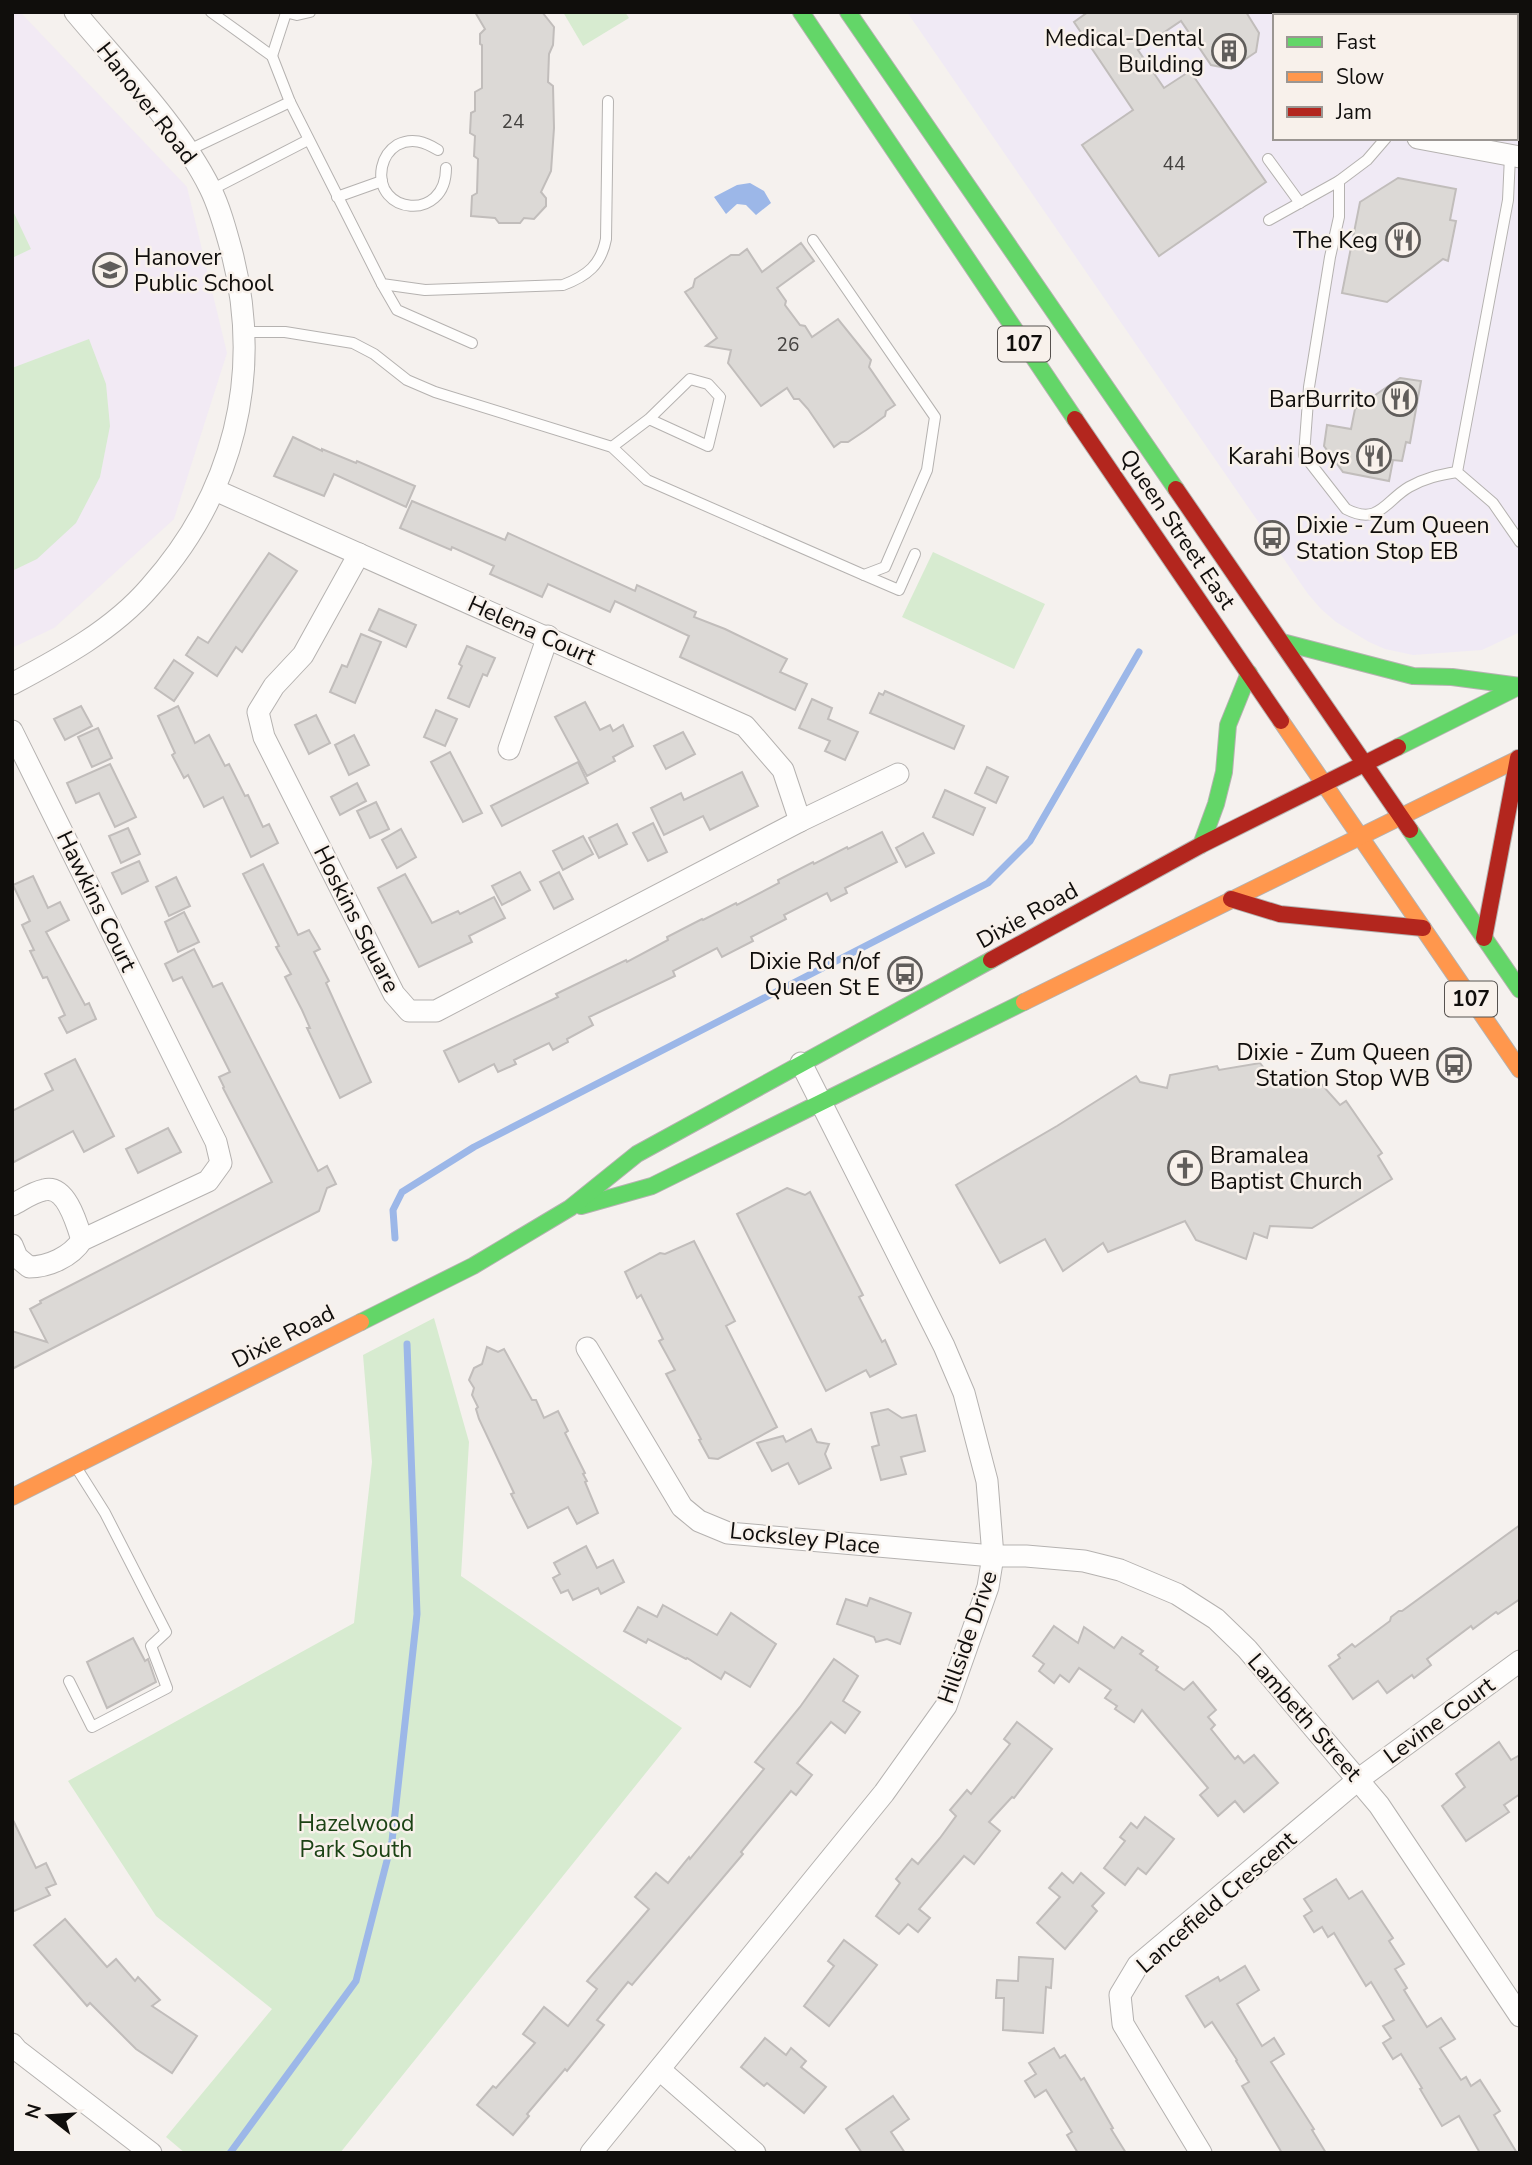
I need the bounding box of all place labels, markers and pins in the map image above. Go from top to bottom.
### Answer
place label: Medical-Dental Building [1045,23,1204,80]
building icon: Medical-Dental Building [1210,32,1248,70]
restaurant icon: The Keg [1384,221,1422,259]
place label: The Keg [1293,225,1378,256]
place label: Hanover Public School [134,242,274,299]
school or university icon: Hanover Public School [91,251,129,289]
restaurant icon: BarBurrito [1381,380,1419,418]
place label: BarBurrito [1269,384,1376,415]
restaurant icon: Karahi Boys [1355,437,1393,475]
place label: Karahi Boys [1228,441,1350,472]
place label: Dixie - Zum Queen Station Stop EB [1296,510,1490,567]
bus stop icon: Dixie - Zum Queen Station Stop EB [1253,519,1291,557]
place label: Dixie Rd n/of Queen St E [749,946,880,1003]
bus stop icon: Dixie Rd n/of Queen St E [886,955,924,993]
place label: Dixie - Zum Queen Station Stop WB [1236,1037,1430,1094]
bus stop icon: Dixie - Zum Queen Station Stop WB [1435,1046,1473,1084]
place label: Bramalea Baptist Church [1210,1140,1363,1197]
church icon: Bramalea Baptist Church [1166,1149,1204,1187]

